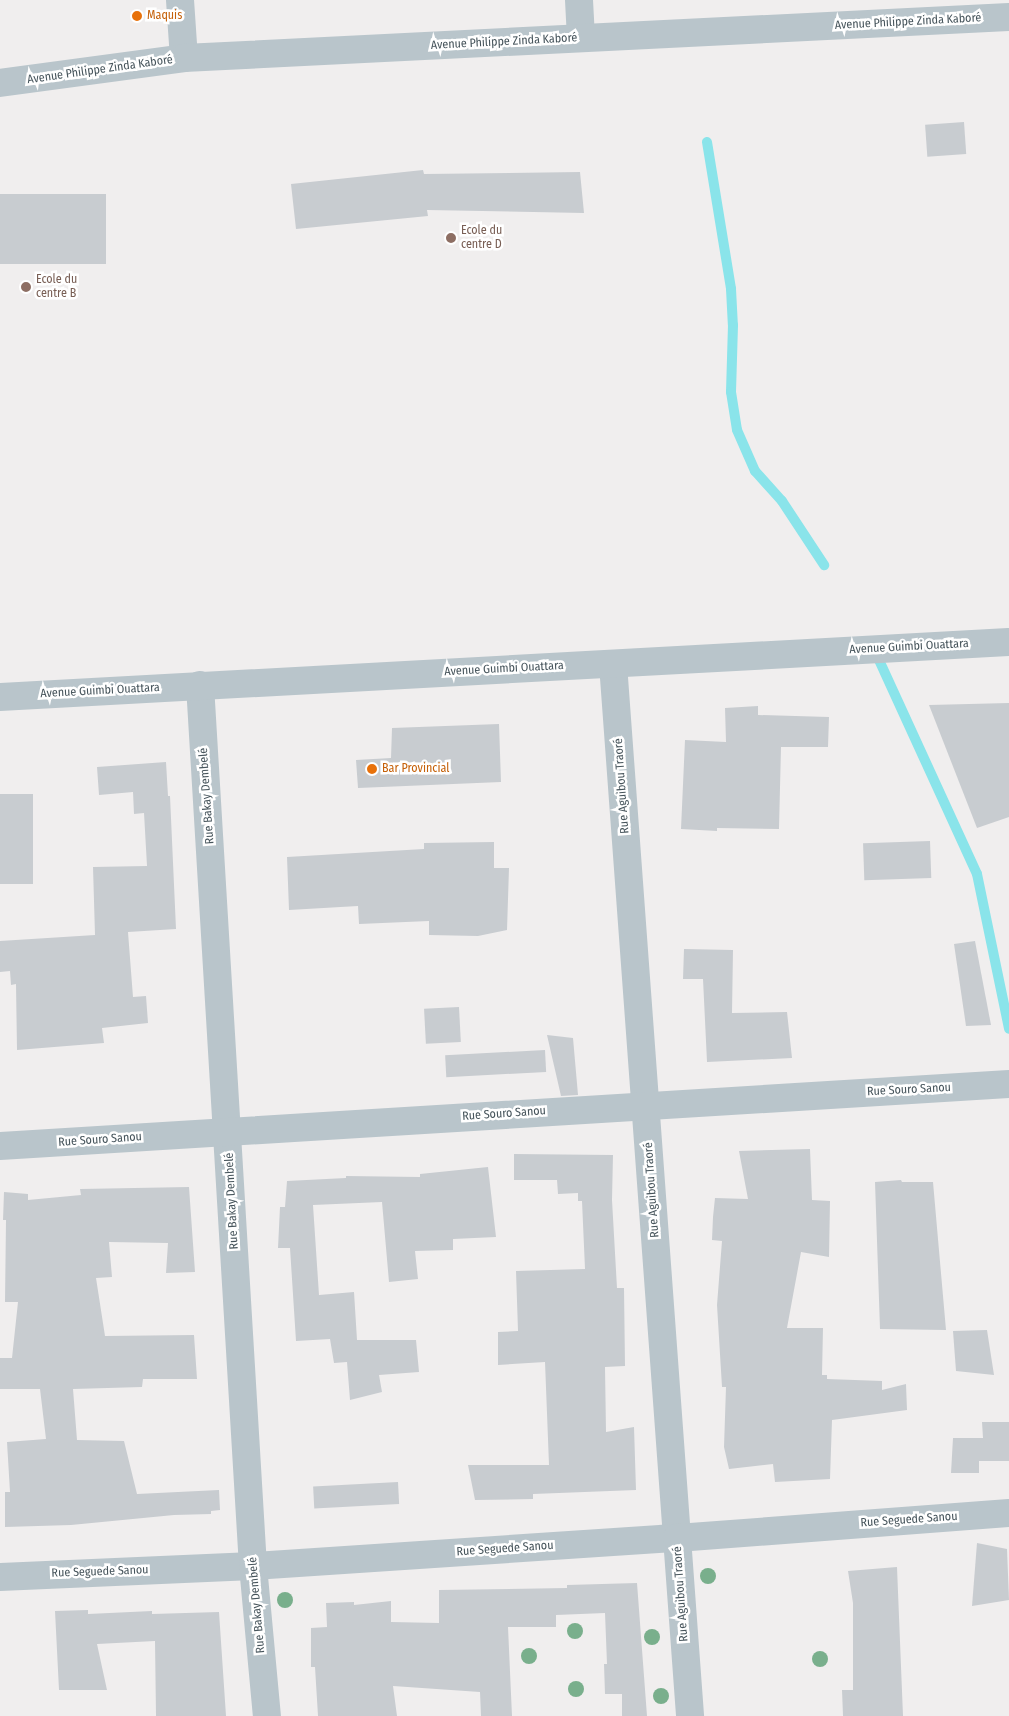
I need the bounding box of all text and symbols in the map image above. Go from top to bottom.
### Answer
place label: Maquis [147,9,182,23]
marker: Maquis [131,10,143,22]
street label: Avenue Philippe Zinda Kaboré [834,11,982,33]
street label: Avenue Philippe Zinda Kaboré [430,31,578,53]
street label: Avenue Philippe Zinda Kaboré [26,53,174,87]
place label: Ecole du centre D [461,224,502,252]
marker: Ecole du centre D [445,232,457,244]
place label: Ecole du centre B [36,273,77,301]
marker: Ecole du centre B [20,281,32,293]
street label: Avenue Guimbi Ouattara [849,637,969,657]
street label: Avenue Guimbi Ouattara [444,659,564,679]
street label: Avenue Guimbi Ouattara [40,681,160,701]
street label: Rue Aguibou Traoré [611,738,633,834]
street label: Rue Bakay Dembelé [196,747,218,845]
place label: Bar Provincial [382,762,449,776]
marker: Bar Provincial [366,763,378,775]
street label: Rue Souro Sanou [867,1081,951,1099]
street label: Rue Souro Sanou [462,1104,546,1124]
street label: Rue Souro Sanou [58,1130,142,1150]
street label: Rue Aguibou Traoré [641,1142,663,1238]
street label: Rue Bakay Dembelé [222,1152,242,1250]
street label: Rue Seguede Sanou [860,1509,958,1531]
street label: Rue Seguede Sanou [456,1538,554,1560]
street label: Rue Aguibou Traoré [670,1546,692,1642]
street label: Rue Bakay Dembelé [246,1556,268,1654]
street label: Rue Seguede Sanou [51,1563,149,1581]

